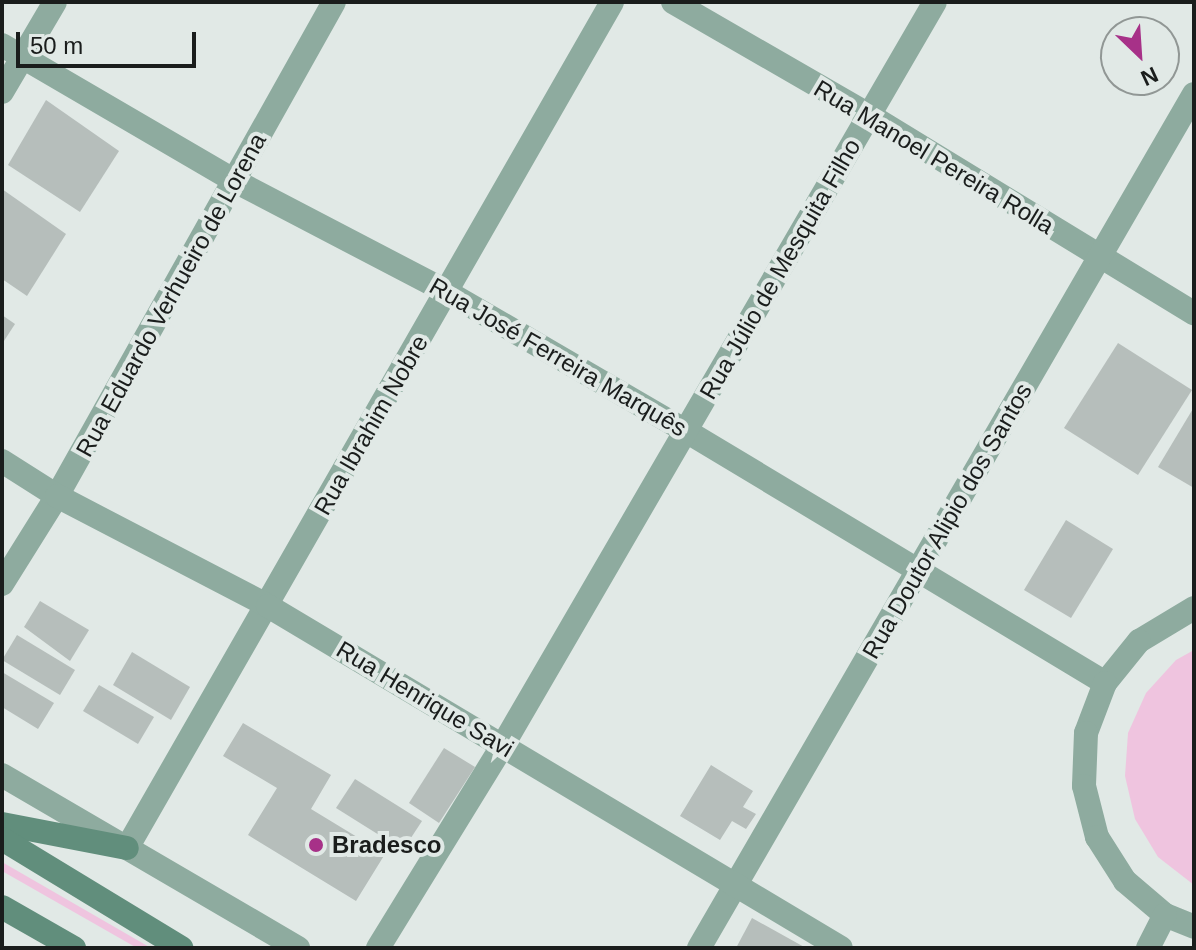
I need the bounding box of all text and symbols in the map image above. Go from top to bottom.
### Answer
scale bar [20,16,200,66]
north arrow [1100,16,1180,96]
text: 50 m [30,32,83,59]
text: N [1137,62,1162,91]
street label: Rua Manoel Pereira Rolla [809,74,1059,240]
street label: Rua Eduardo Verhueiro de Lorena [70,128,272,462]
street label: Rua Júlio de Mesquita Filho [693,134,867,404]
street label: Rua José Ferreira Marquês [424,272,692,442]
street label: Rua Ibrahim Nobre [308,330,434,520]
street label: Rua Doutor Alipio dos Santos [856,377,1038,665]
street label: Rua Henrique Savi [331,635,519,763]
place label: Bradesco [332,831,441,859]
marker: Bradesco [307,836,325,854]

